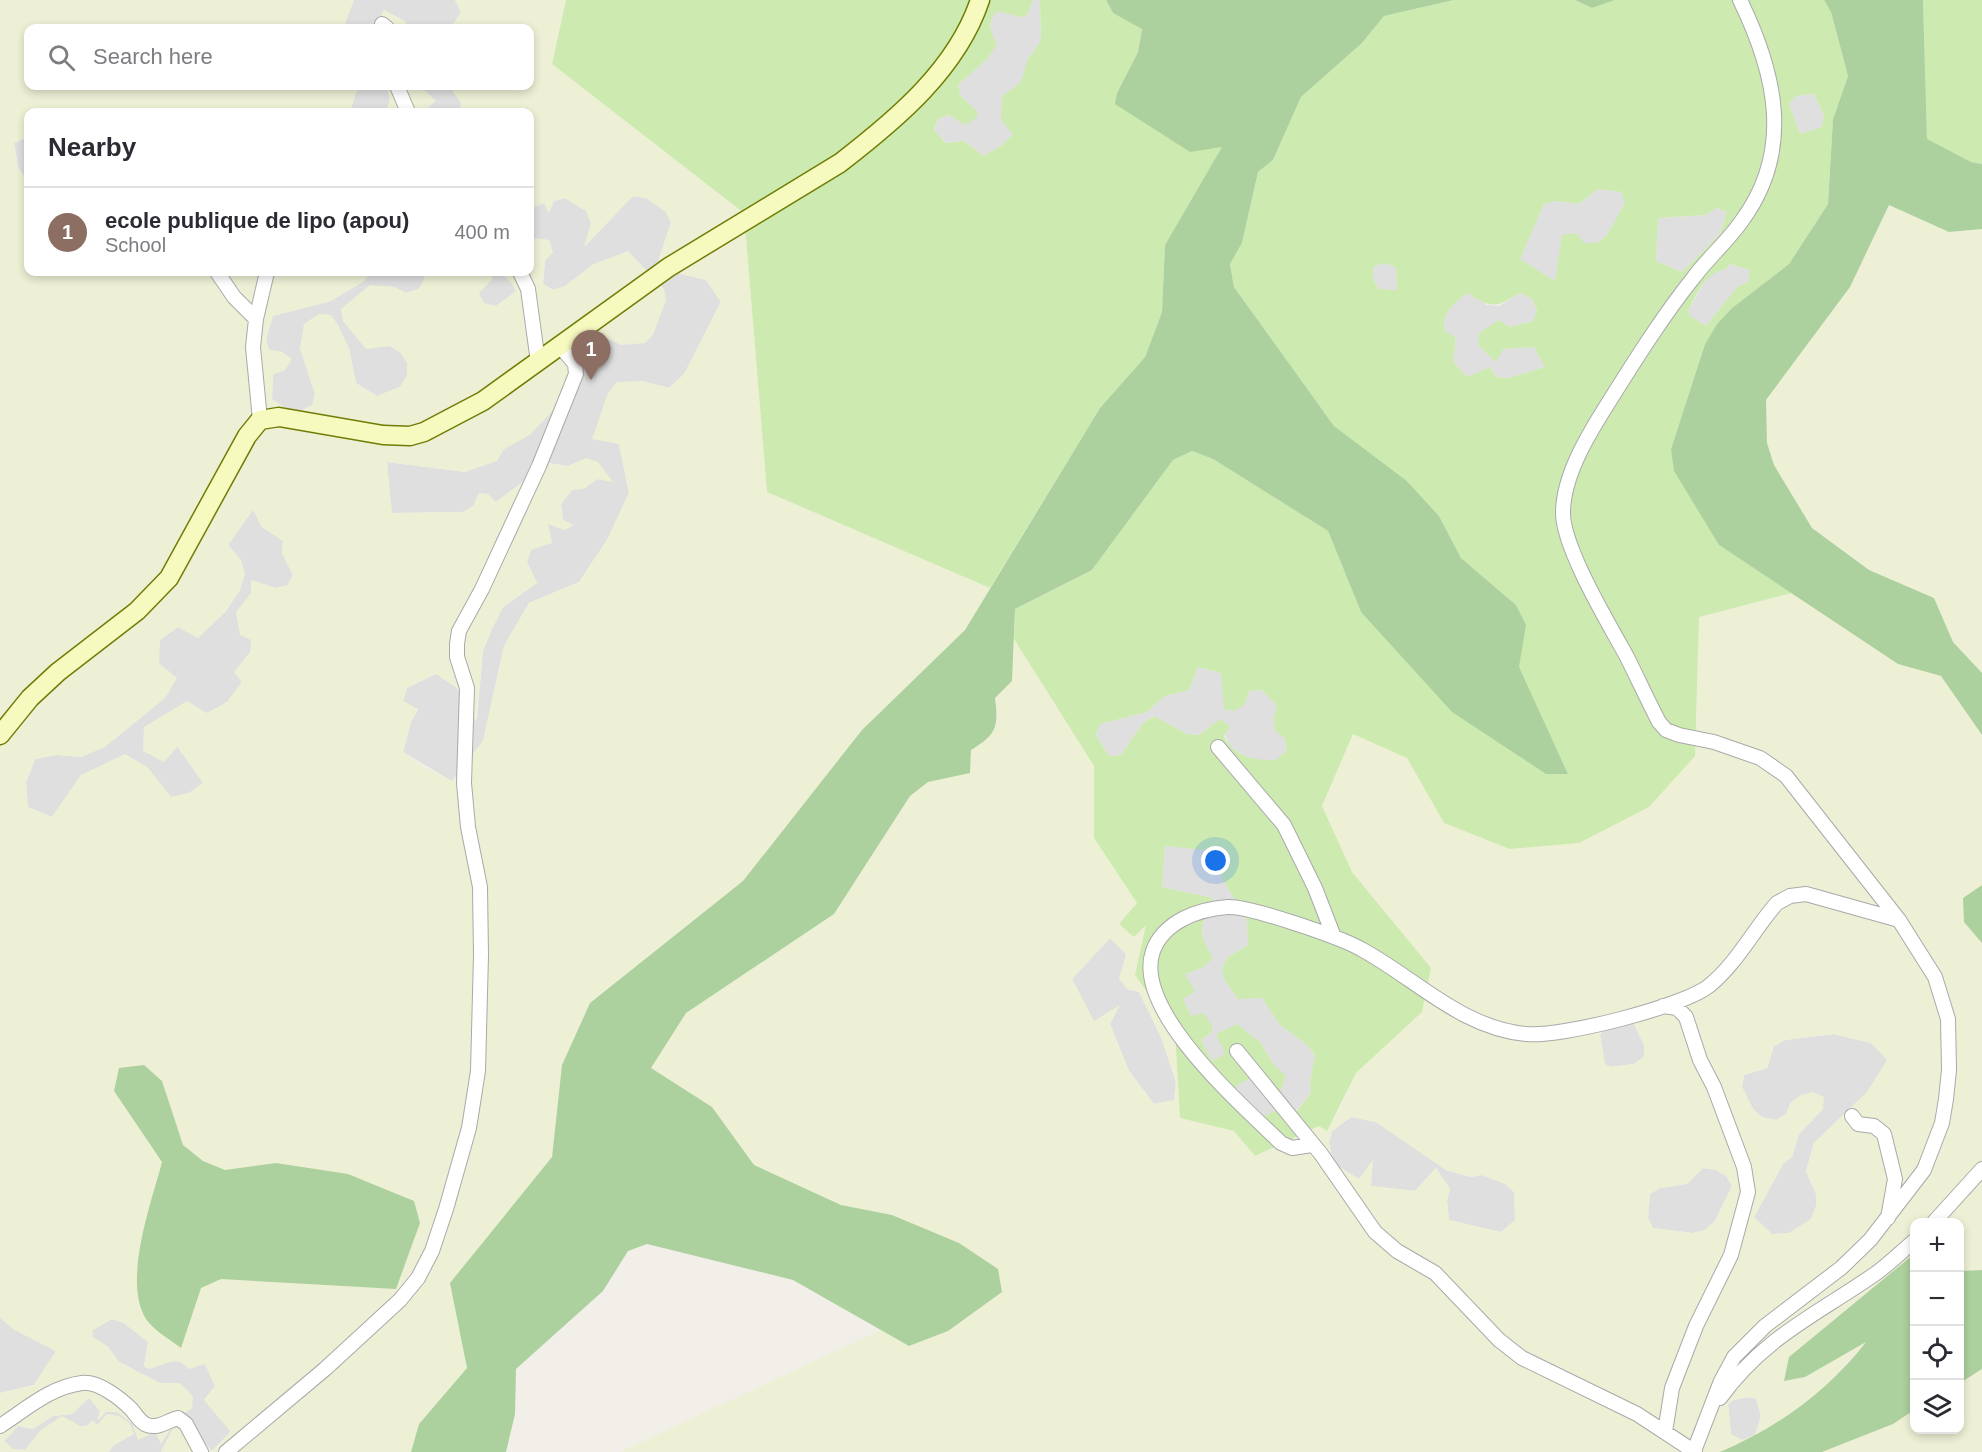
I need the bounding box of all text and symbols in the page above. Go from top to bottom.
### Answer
search box [24,24,534,90]
icon: search [45,41,78,74]
text: Search here [93,44,213,69]
text: Nearby [48,132,136,162]
text: ecole publique de lipo (apou) [105,208,409,233]
text: 1 [62,221,73,243]
text: 400 m [454,221,510,243]
text: School [105,234,166,256]
pin: 1 [572,330,610,380]
your location [1201,846,1230,875]
map controls [1910,1218,1964,1434]
button: + [1910,1218,1964,1272]
button: − [1910,1272,1964,1326]
button: locate [1910,1326,1964,1380]
button: layers [1910,1380,1964,1434]

